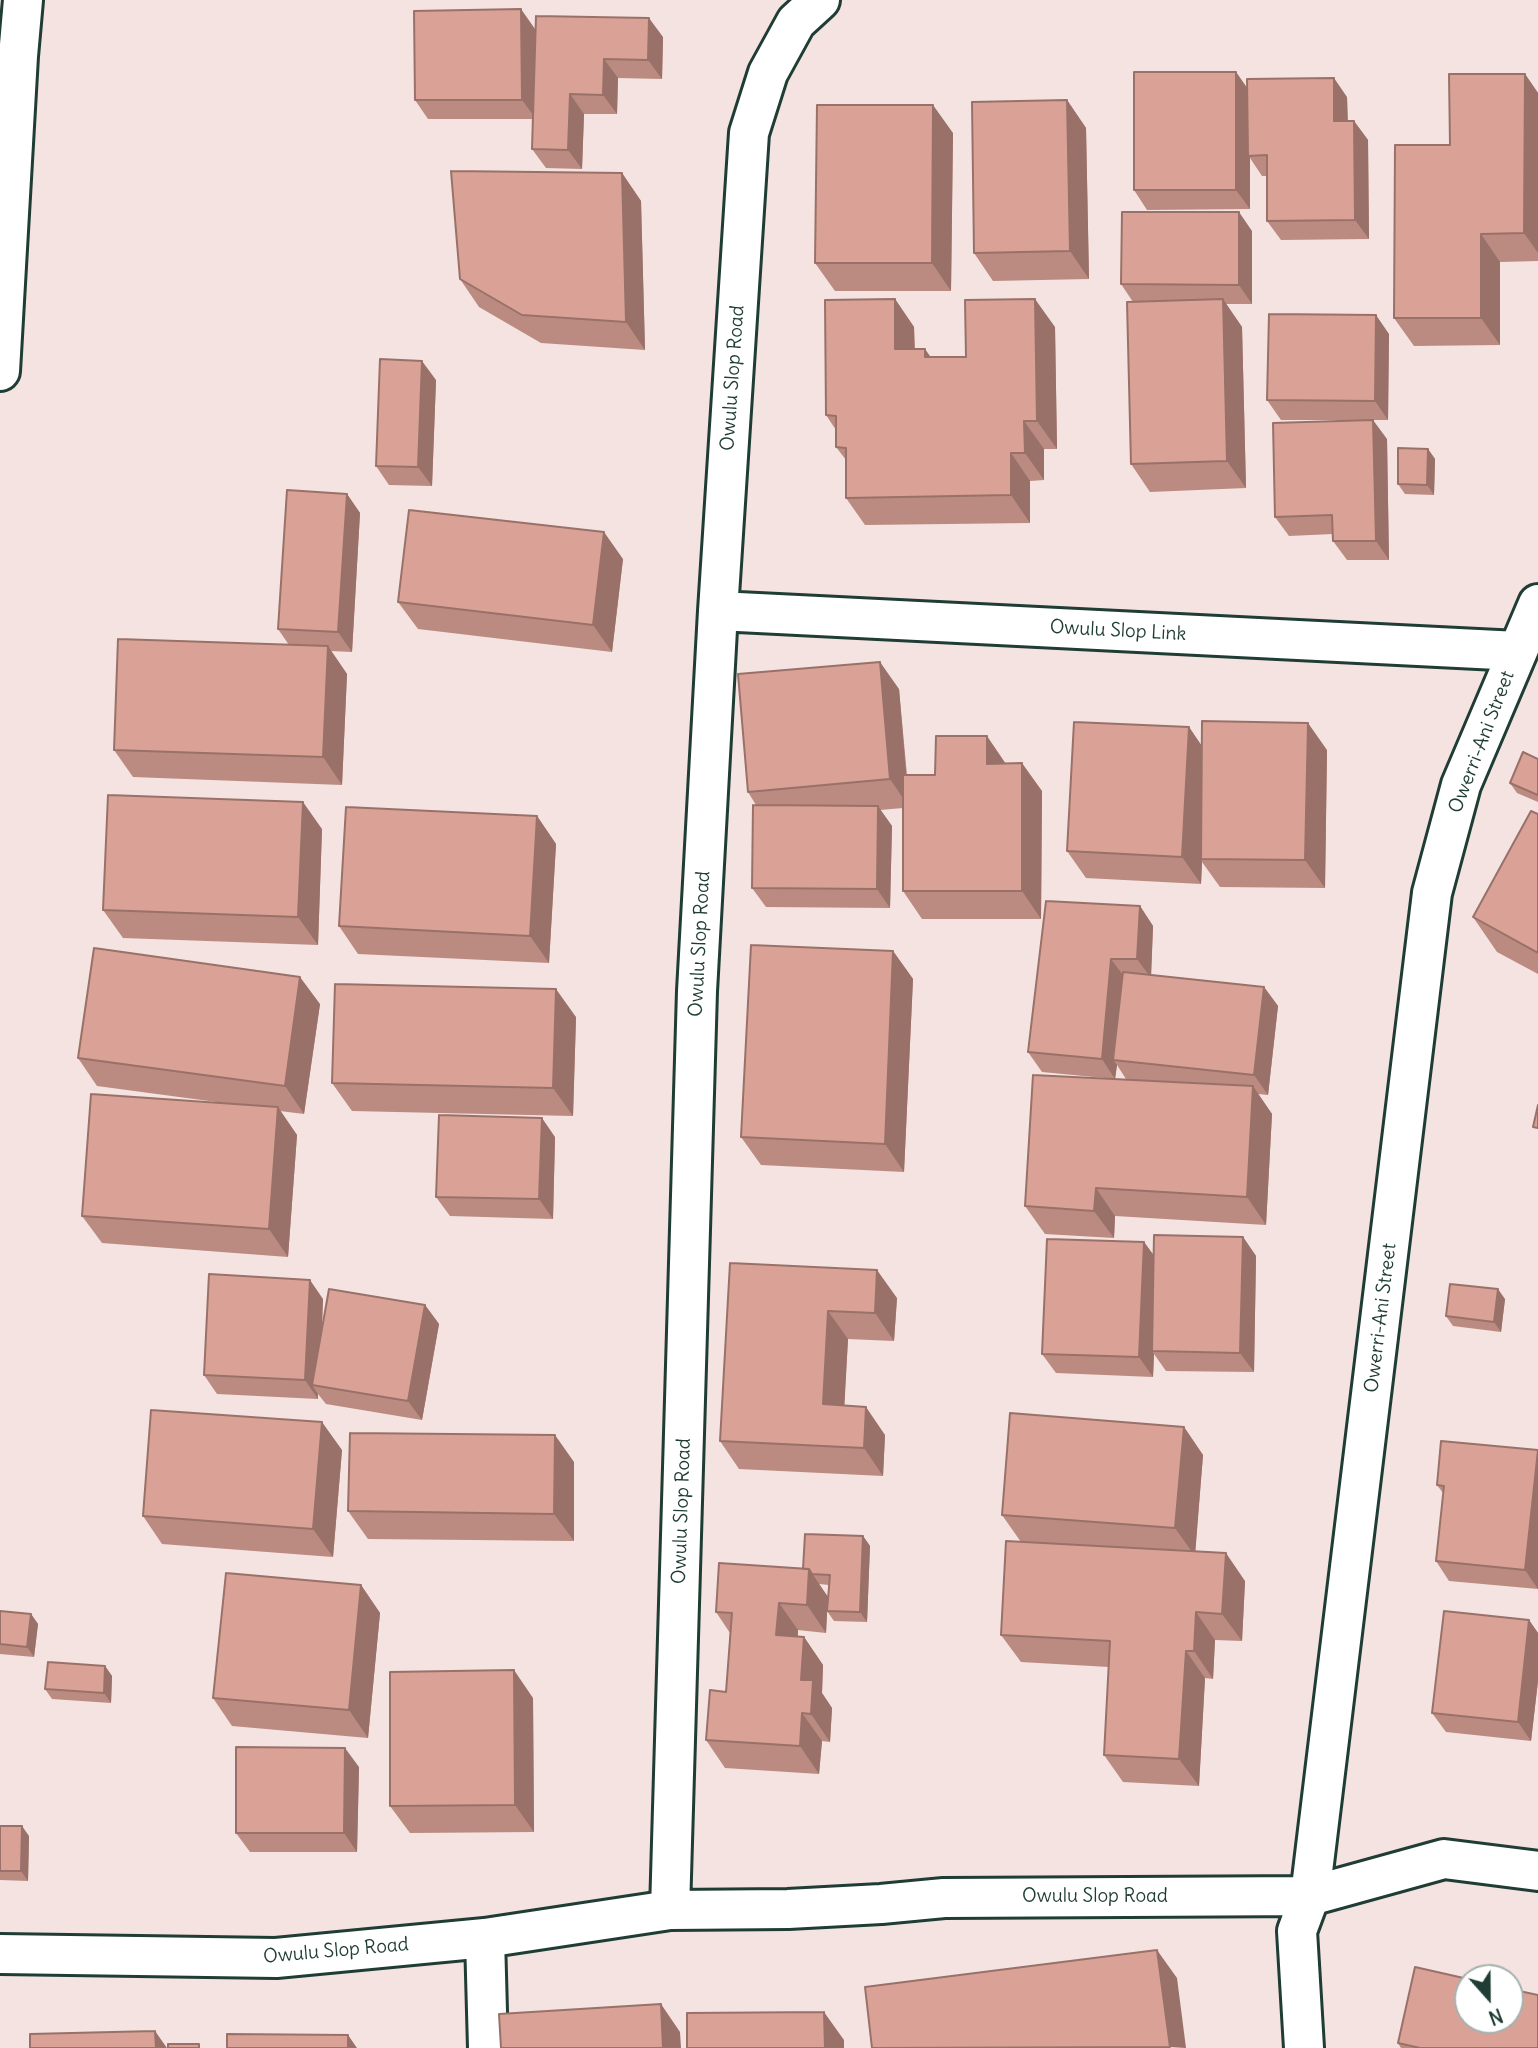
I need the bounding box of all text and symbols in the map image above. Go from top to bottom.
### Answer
street label: Owulu Slop Road [717,304,749,452]
street label: Owulu Slop Link [1049,616,1187,646]
street label: Owerri-Ani Street [1444,668,1520,816]
street label: Owulu Slop Road [685,870,715,1018]
street label: Owerri-Ani Street [1361,1242,1401,1394]
street label: Owulu Slop Road [668,1438,696,1584]
street label: Owulu Slop Road [1022,1886,1168,1908]
street label: Owulu Slop Road [262,1933,410,1969]
north arrow [1454,1964,1524,2034]
text: N [1485,2003,1506,2030]

